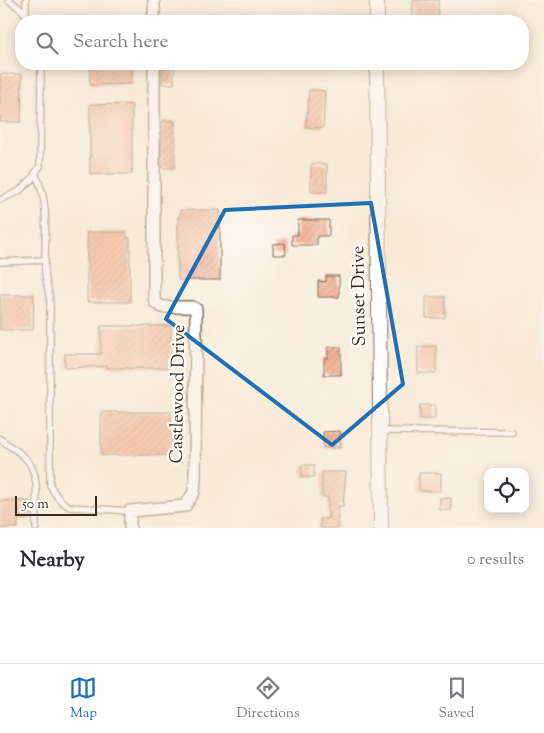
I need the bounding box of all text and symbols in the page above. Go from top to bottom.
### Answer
search box [15,15,529,70]
icon: search [33,29,61,57]
text: Search here [73,29,168,56]
street label: Sunset Drive [346,246,374,346]
street label: Castlewood Drive [165,324,193,464]
map controls [484,468,529,513]
button: locate [484,468,529,513]
scale bar [15,493,98,516]
text: 50 m [22,495,49,515]
text: Nearby [20,546,85,576]
text: 0 results [467,549,524,572]
tab: Map [69,674,97,724]
tab: Directions [236,674,300,724]
tab: Saved [439,674,474,724]

